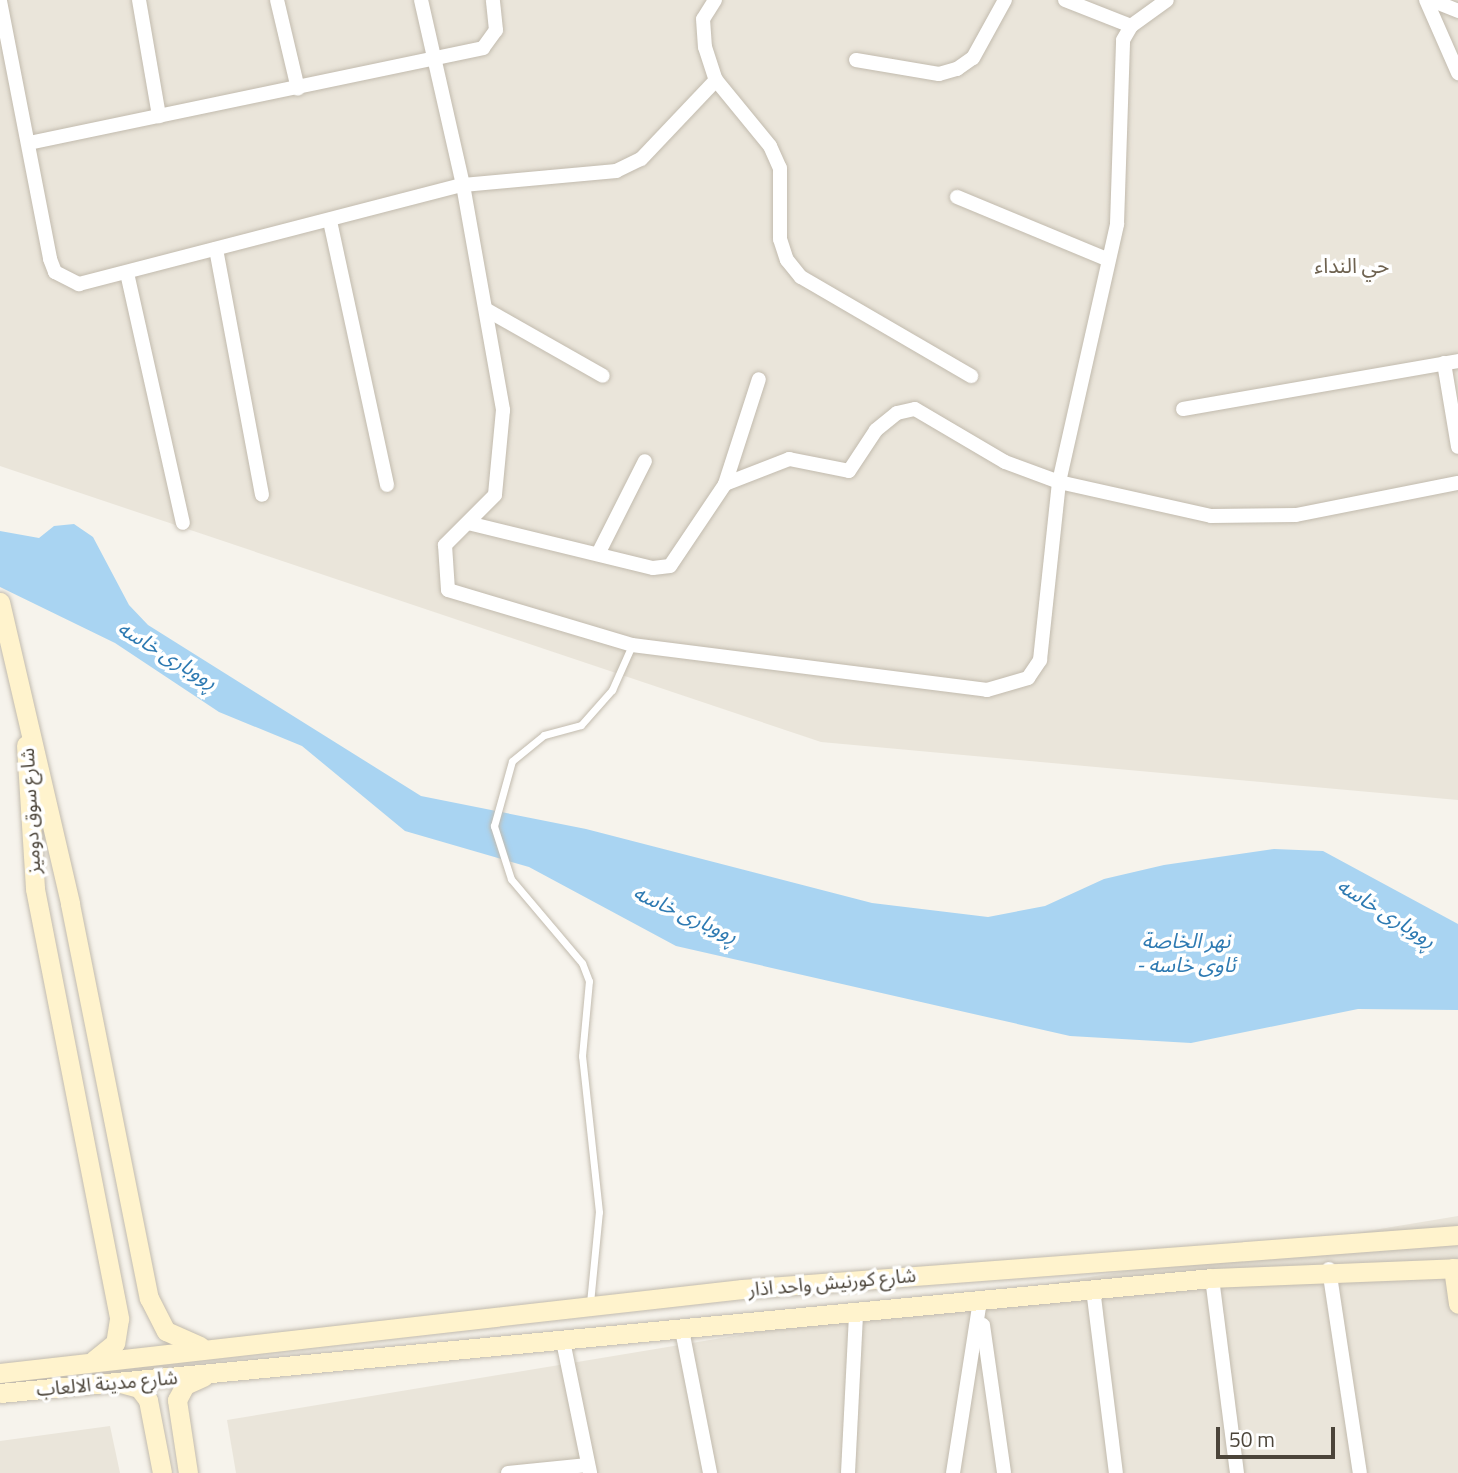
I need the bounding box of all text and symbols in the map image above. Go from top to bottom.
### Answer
district label: حي النداء [1315,252,1389,278]
water label: ڕووباری خاسە [114,614,222,694]
street label: شارع سوق دوميز [15,747,45,875]
water label: ڕووباری خاسە [1333,872,1441,952]
water label: ڕووباری خاسە [630,879,742,947]
water label: نهر الخاصة - ئاوی خاسە [1137,927,1235,977]
street label: شارع كورنيش واحد اذار [747,1263,917,1301]
street label: شارع مدينة الالعاب [35,1365,179,1401]
scale bar [1220,1414,1339,1458]
text: 50 m [1229,1423,1275,1455]

